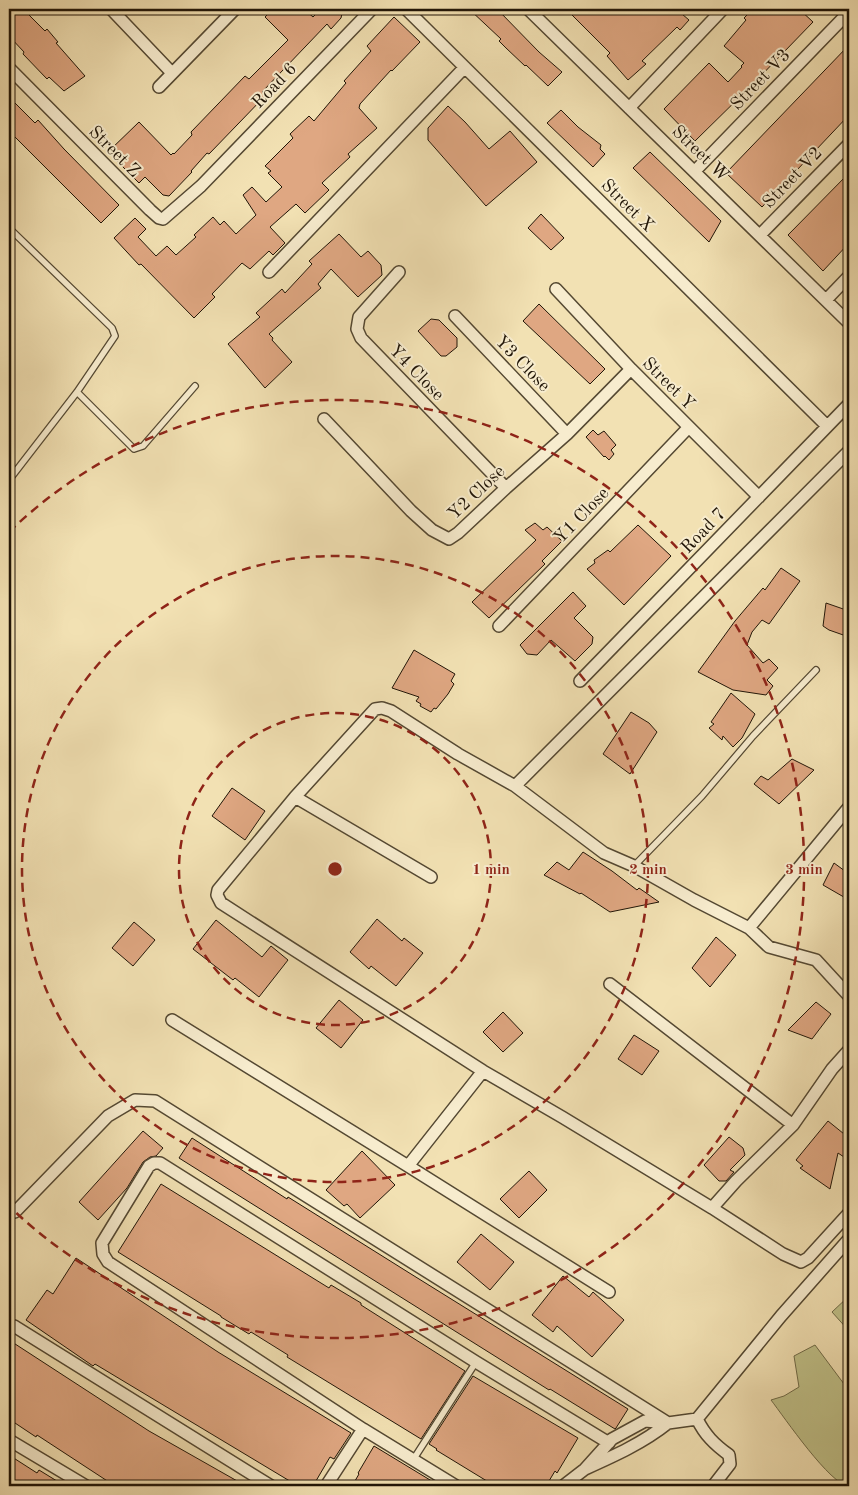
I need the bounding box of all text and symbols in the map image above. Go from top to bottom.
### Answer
street label: Street V3 [727,46,794,114]
street label: Road 6 [249,59,301,112]
street label: Street W [668,122,732,185]
street label: Street Z [85,123,143,181]
street label: Street V2 [759,144,826,212]
street label: Street X [598,176,657,236]
street label: Y3 Close [491,332,553,395]
street label: Y4 Close [385,341,447,404]
street label: Street Y [639,354,698,413]
street label: Y2 Close [445,462,509,523]
street label: Y1 Close [551,484,613,547]
street label: Road 7 [678,504,730,557]
centre of rings [326,860,344,878]
text: 1 min [472,863,510,878]
text: 2 min [629,863,667,878]
text: 3 min [785,863,823,878]

